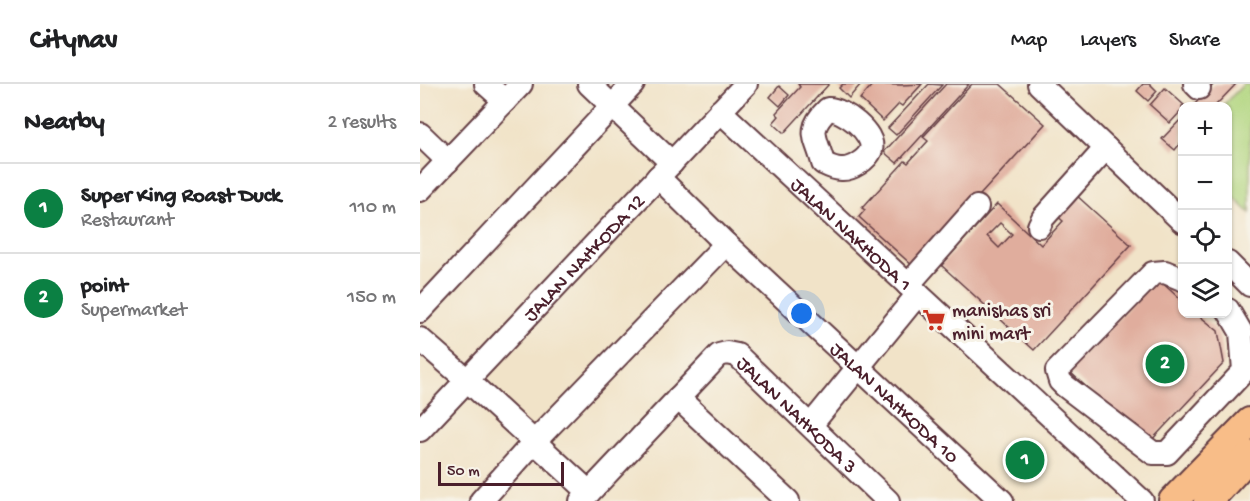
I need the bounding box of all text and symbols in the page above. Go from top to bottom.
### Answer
text: Citynav [30,25,118,58]
text: Map [1011,29,1047,54]
text: Layers [1080,29,1136,54]
text: Share [1169,29,1220,54]
map controls [1178,102,1232,318]
button: + [1178,102,1232,156]
text: Nearby [24,108,105,139]
text: 2 results [327,112,396,135]
button: − [1178,156,1232,210]
street label: JALAN NAKHODA 1 [785,174,915,297]
text: Super King Roast Duck [81,184,281,210]
street label: JALAN NAHKODA 12 [520,191,651,328]
text: 1 [39,197,48,220]
text: 110 m [350,197,396,220]
text: Restaurant [81,210,174,233]
button: locate [1178,210,1232,264]
button: layers [1178,264,1232,318]
text: point [81,274,127,300]
text: 2 [39,287,48,310]
text: 150 m [347,287,396,310]
your location [787,299,816,328]
text: Supermarket [81,300,187,323]
place label: manishas sri mini mart [952,301,1051,347]
supermarket icon: manishas sri mini mart [921,307,947,333]
street label: JALAN NAHKODA 10 [824,339,962,470]
pin: 2 [1146,342,1184,386]
street label: JALAN NAHKODA 3 [730,353,860,480]
pin: 1 [1006,438,1044,482]
scale bar [438,459,564,486]
text: 50 m [447,463,480,482]

